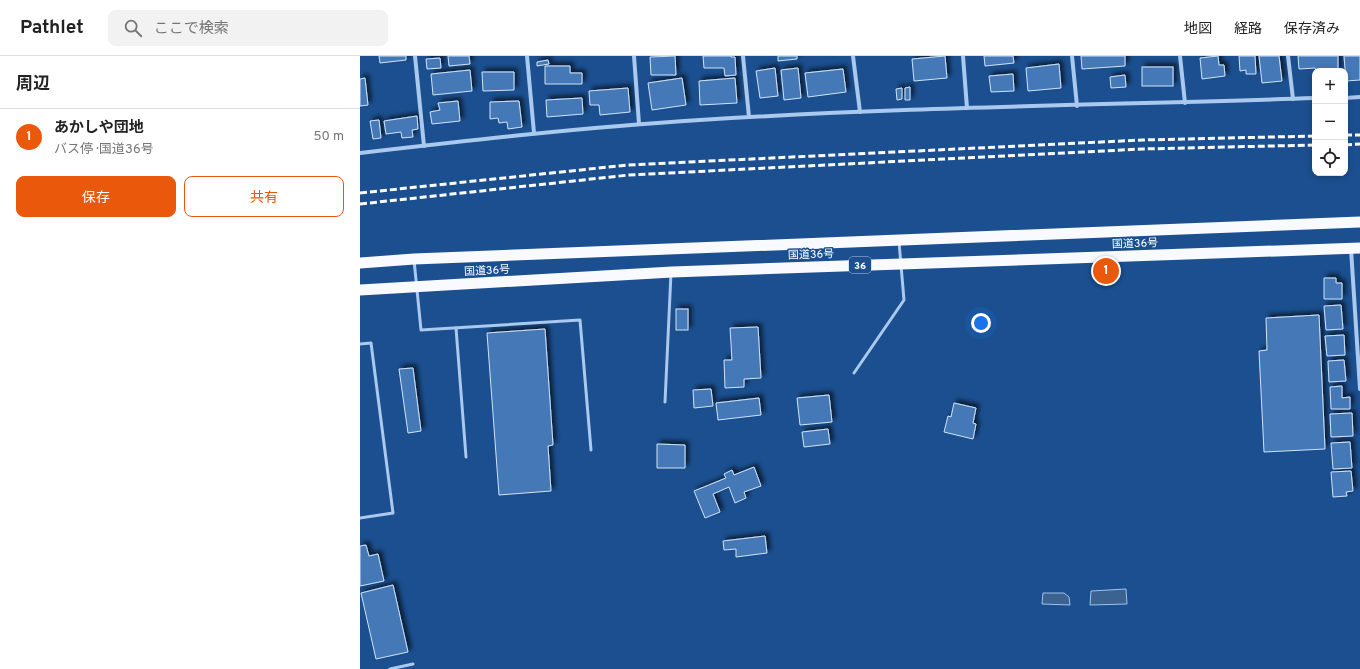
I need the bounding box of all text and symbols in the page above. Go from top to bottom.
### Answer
search box [108,10,388,46]
text: Pathlet [20,16,84,40]
icon: search [122,17,144,39]
text: ここで検索 [154,20,229,39]
text: 地図 [1184,21,1212,38]
text: 経路 [1234,21,1262,38]
text: 保存済み [1284,21,1340,38]
map controls [1312,68,1348,176]
button: + [1312,68,1348,104]
text: 周辺 [16,74,50,96]
button: − [1312,104,1348,140]
text: あかしや団地 [54,119,144,138]
text: 1 [26,129,32,145]
text: 50 m [314,129,344,145]
button: locate [1312,140,1348,176]
text: バス停 · 国道36号 [54,142,154,158]
button: 保存 [16,176,176,217]
button: 共有 [184,176,344,217]
street label: 国道36号 [1112,236,1158,252]
street label: 国道36号 [788,247,834,263]
pin: 1 [1093,256,1119,286]
road number: 36 [849,257,871,273]
street label: 国道36号 [464,263,510,279]
your location [971,313,991,333]

